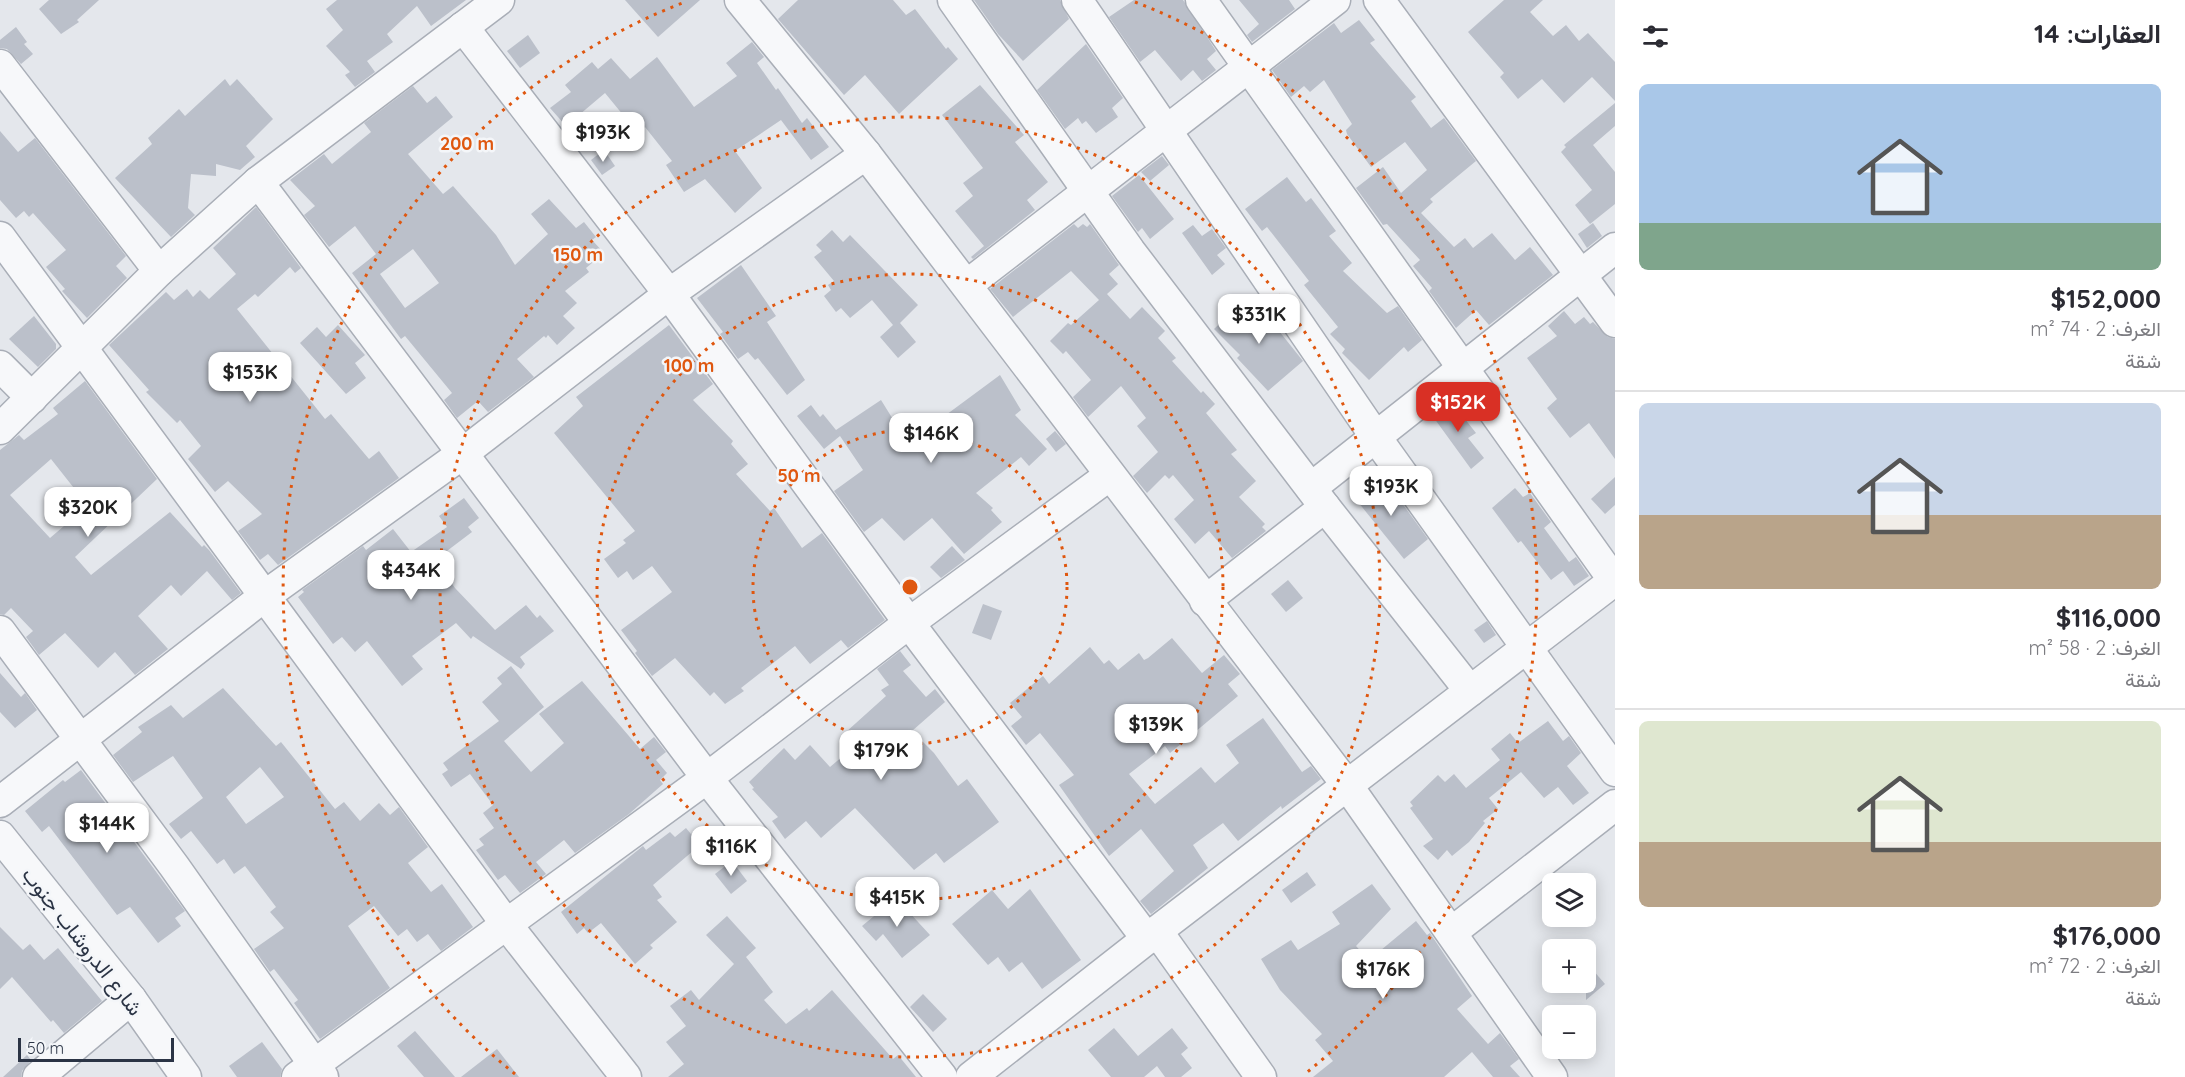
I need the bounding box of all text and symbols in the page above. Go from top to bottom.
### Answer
text: العقارات: 14 [2034,17,2161,50]
icon: filters [1639,20,1672,53]
pin: $193K [561,112,645,163]
text: $193K [576,119,630,144]
icon: home [1846,123,1954,231]
text: 200 m [440,132,494,155]
text: 150 m [553,243,603,266]
text: $152,000 [2051,282,2161,315]
pin: $331K [1217,294,1301,345]
text: $331K [1232,301,1286,326]
text: الغرف: 2 · 74 m² [2030,316,2161,341]
text: شقة [2125,348,2161,373]
pin: $153K [208,352,292,403]
text: 100 m [664,354,714,377]
text: $153K [222,359,278,384]
pin: $152K [1416,382,1500,433]
text: $152K [1430,389,1486,414]
pin: $146K [889,413,973,464]
text: $146K [903,420,959,445]
icon: home [1846,442,1954,550]
text: 50 m [777,464,821,487]
pin: $193K [1349,466,1433,517]
text: $193K [1364,473,1418,498]
pin: $320K [46,487,130,538]
text: $320K [58,494,118,519]
pin: $434K [369,550,453,601]
text: $434K [381,557,441,582]
centre of rings [900,577,920,597]
text: $116,000 [2056,601,2161,634]
text: الغرف: 2 · 58 m² [2029,635,2161,660]
text: شقة [2125,667,2161,692]
pin: $139K [1114,704,1198,755]
text: $139K [1129,711,1183,736]
pin: $179K [839,730,923,781]
text: $179K [853,737,909,762]
icon: home [1846,760,1954,868]
pin: $144K [65,803,149,854]
text: $144K [79,810,135,835]
pin: $116K [689,826,773,877]
text: $116K [705,833,757,858]
street label: شارع الدروشاب جنوب [15,862,149,1022]
map controls [1542,873,1596,1059]
button: layers [1542,873,1596,927]
pin: $415K [855,877,939,928]
text: $415K [869,884,925,909]
text: $176,000 [2052,919,2161,952]
button: + [1542,939,1596,993]
pin: $176K [1341,949,1425,1000]
text: الغرف: 2 · 72 m² [2029,953,2161,978]
text: $176K [1356,956,1410,981]
text: شقة [2125,985,2161,1010]
button: − [1542,1005,1596,1059]
scale bar [18,1035,174,1062]
text: 50 m [27,1038,64,1058]

